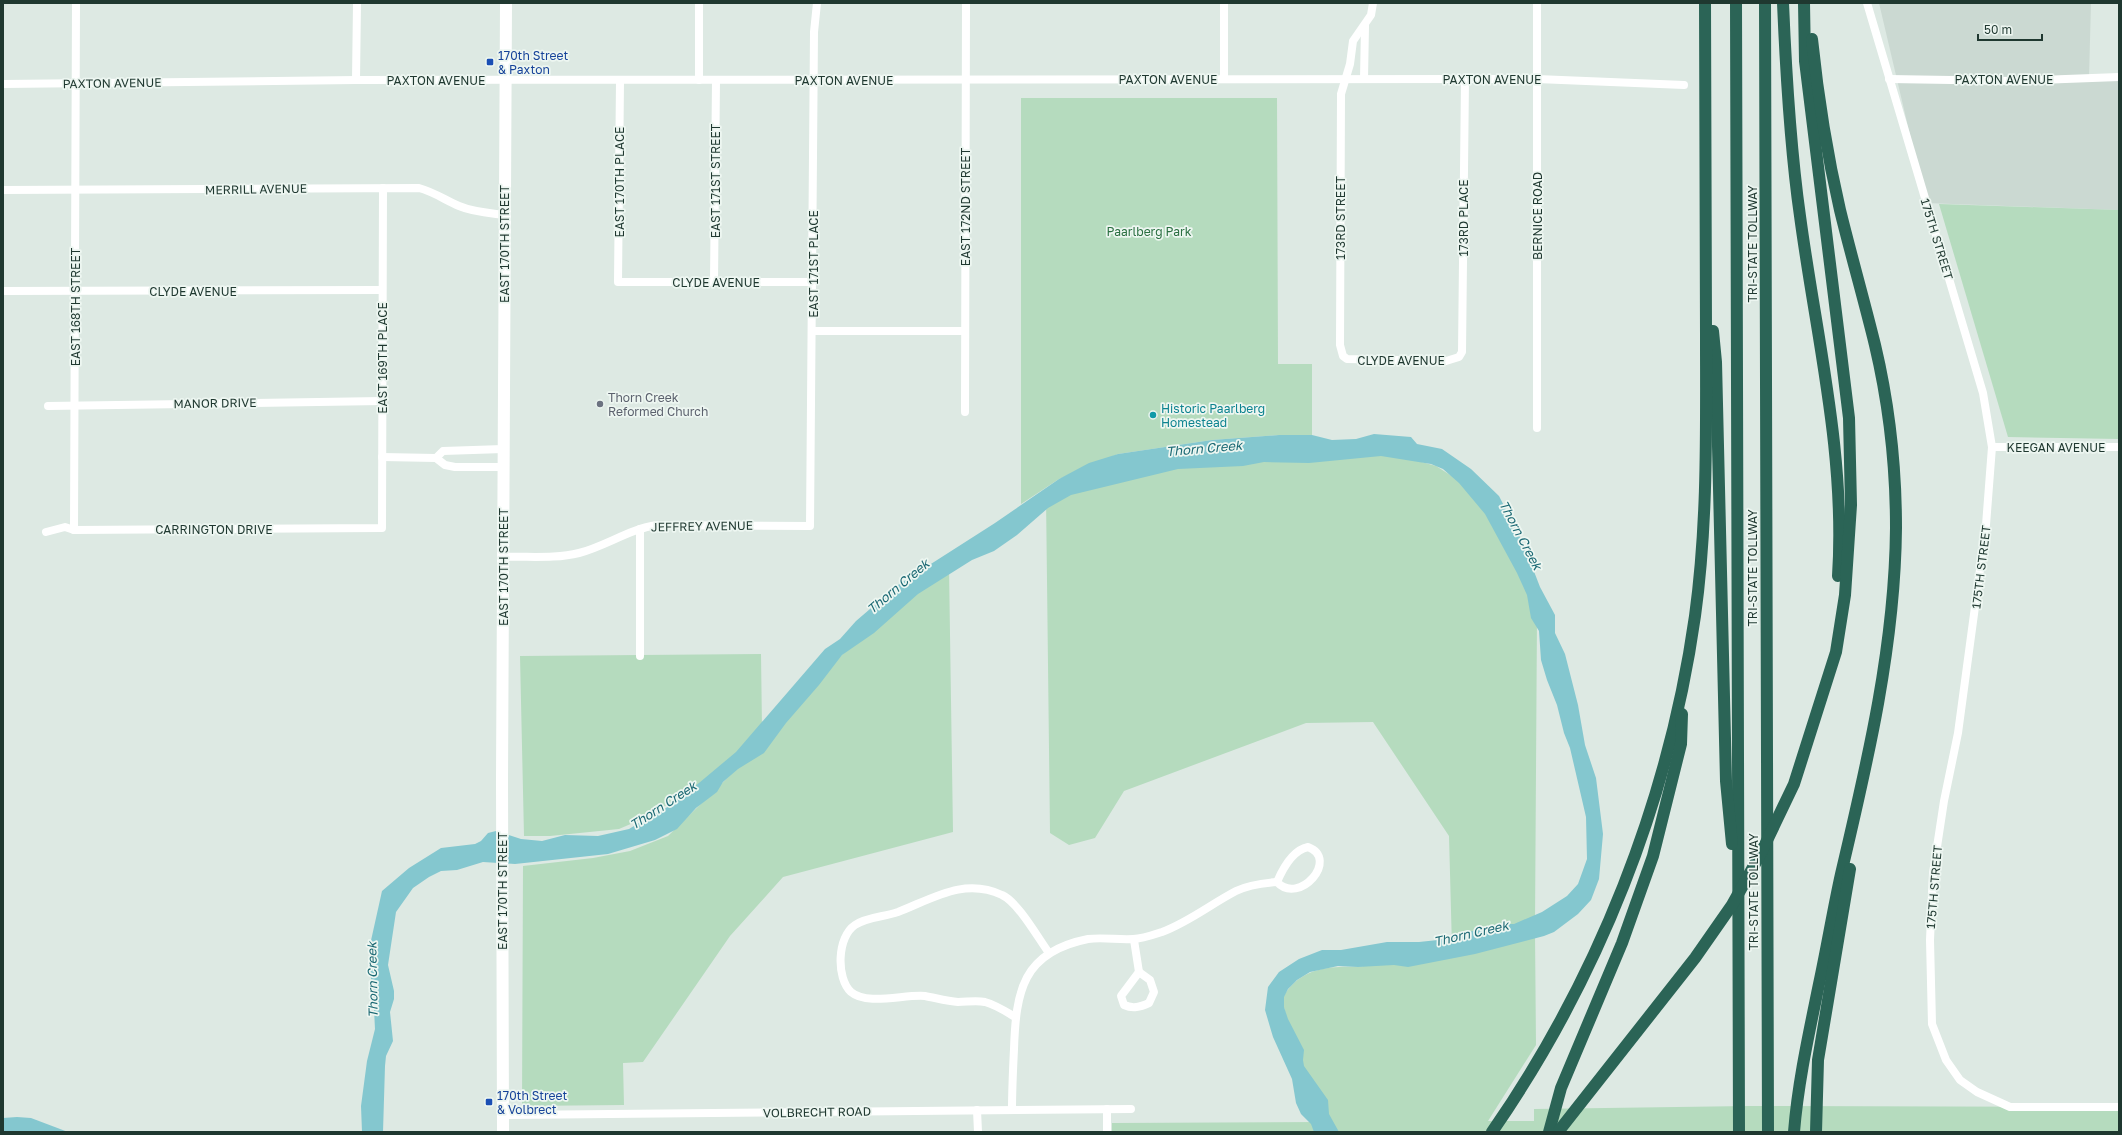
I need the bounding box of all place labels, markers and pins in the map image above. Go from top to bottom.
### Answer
place label: 170th Street & Paxton [498,48,569,77]
marker: 170th Street & Paxton [485,57,495,67]
place label: Thorn Creek Reformed Church [608,390,708,419]
marker: Thorn Creek Reformed Church [595,399,605,409]
place label: Historic Paarlberg Homestead [1161,401,1265,430]
marker: Historic Paarlberg Homestead [1148,410,1158,420]
place label: 170th Street & Volbrect [497,1088,568,1117]
marker: 170th Street & Volbrect [484,1097,494,1107]

